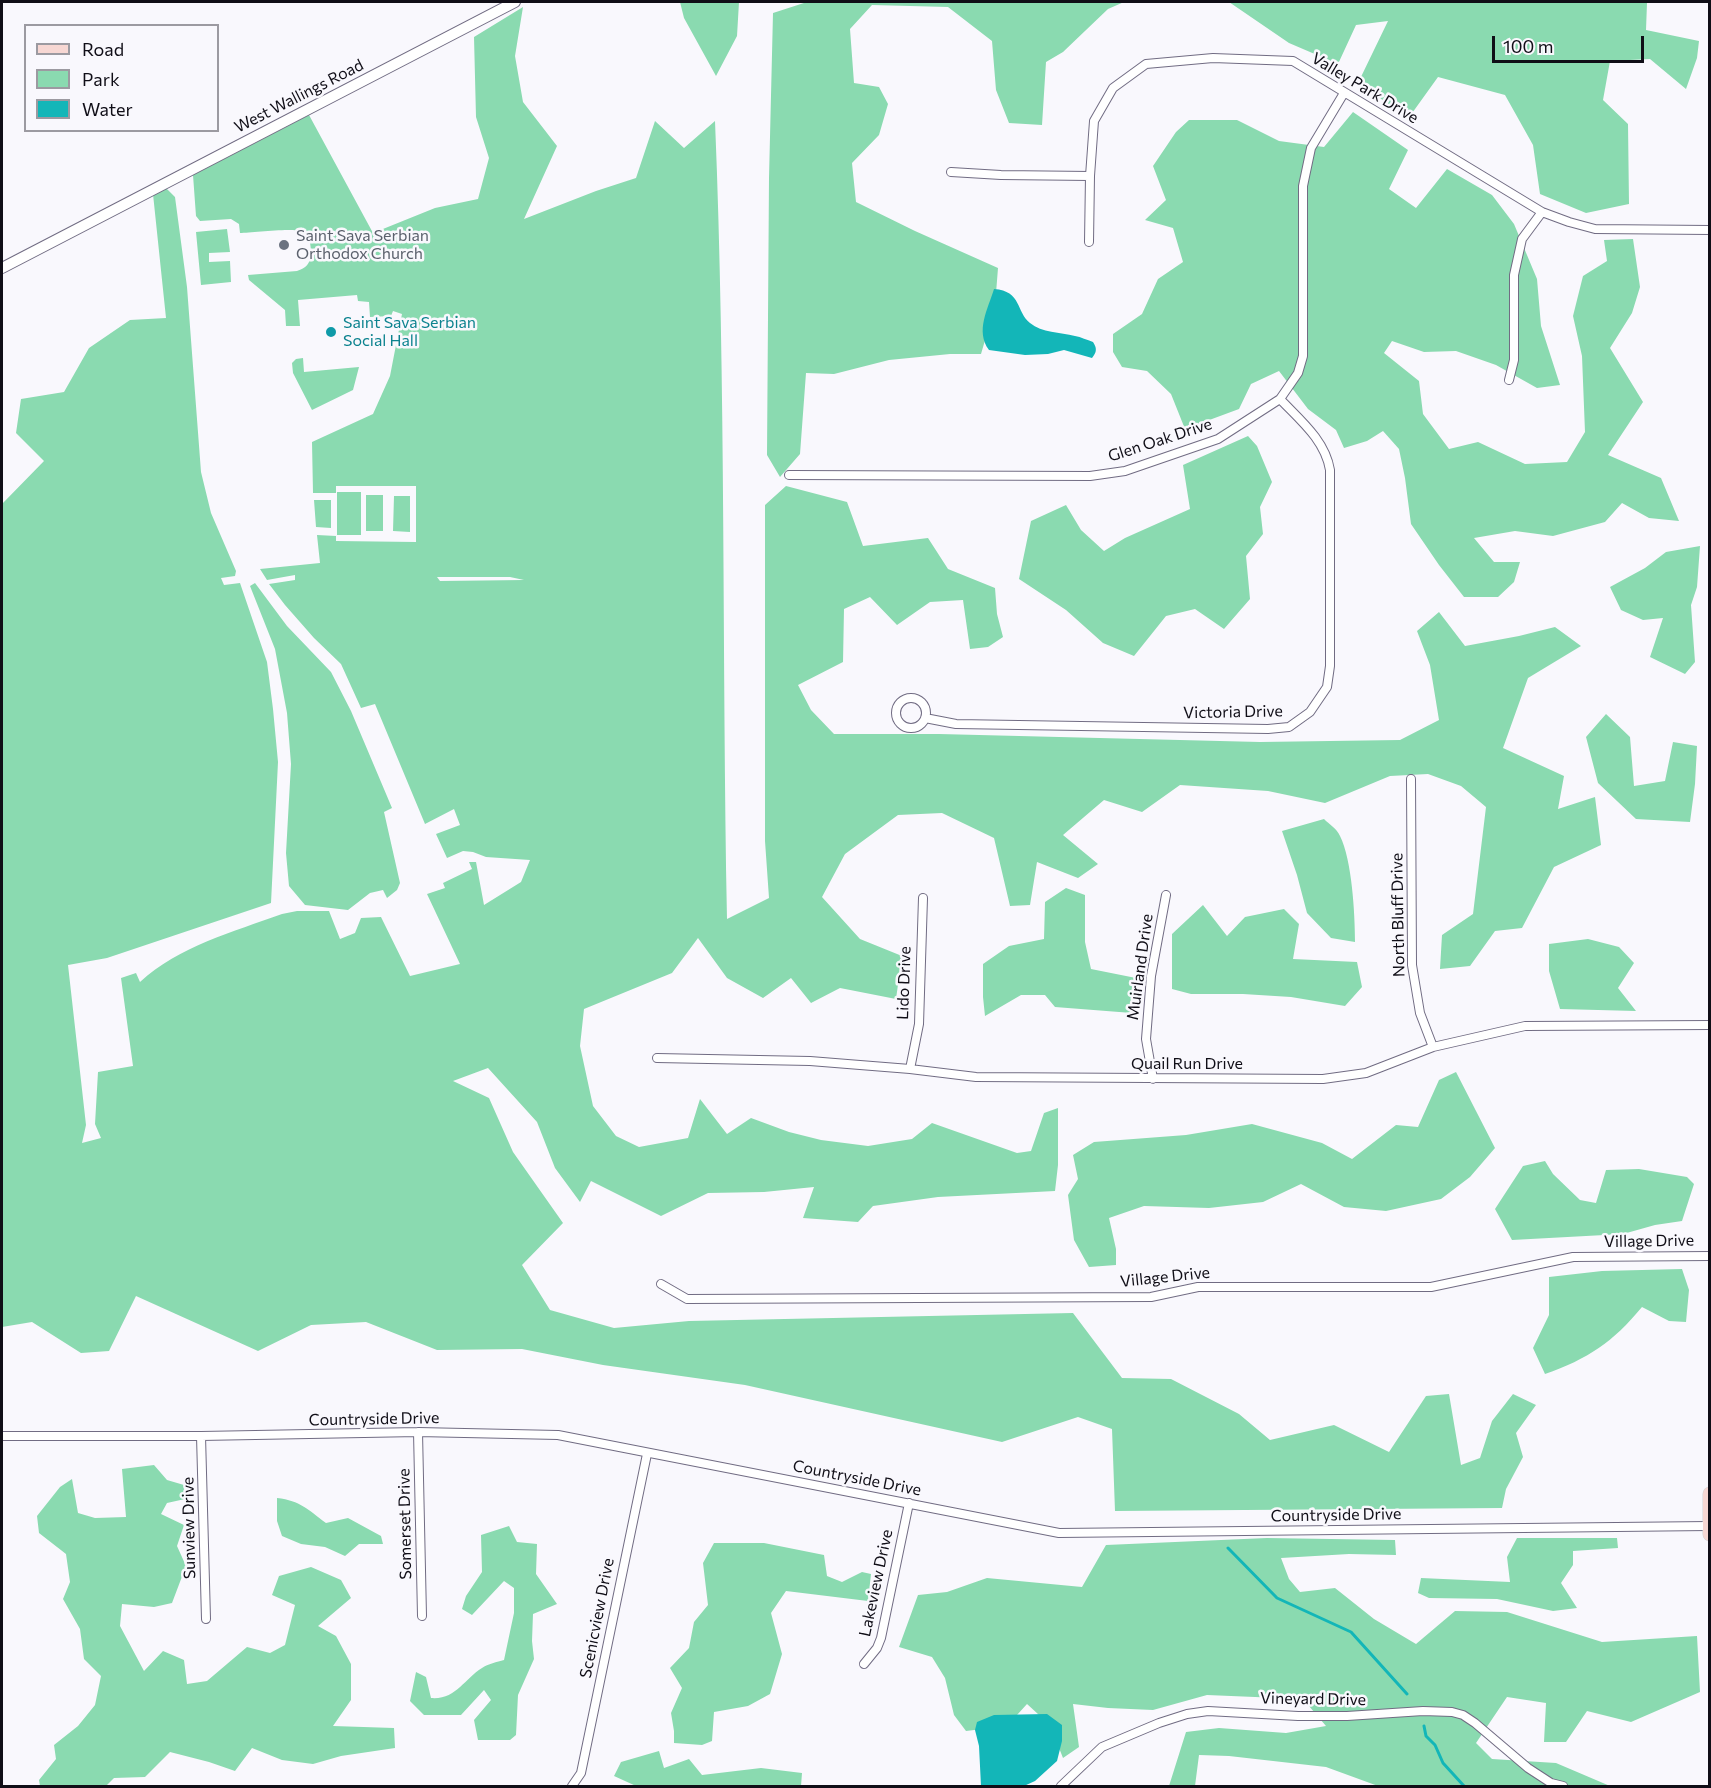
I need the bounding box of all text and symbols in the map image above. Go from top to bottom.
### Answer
legend [24,24,219,132]
scale bar [1495,24,1646,62]
text: 100 m [1503,35,1553,57]
text: Road [82,38,124,60]
street label: Valley Park Drive [1308,49,1422,127]
street label: West Wallings Road [231,55,367,137]
text: Park [82,68,120,90]
text: Water [82,98,133,120]
place label: Saint Sava Serbian Orthodox Church [296,226,429,264]
marker: Saint Sava Serbian Orthodox Church [277,238,291,252]
place label: Saint Sava Serbian Social Hall [343,313,476,351]
marker: Saint Sava Serbian Social Hall [324,325,338,339]
street label: Glen Oak Drive [1106,414,1214,466]
street label: Victoria Drive [1183,702,1283,722]
street label: North Bluff Drive [1387,853,1409,977]
street label: Muirland Drive [1123,913,1157,1021]
street label: Lido Drive [893,946,915,1020]
street label: Quail Run Drive [1131,1054,1243,1074]
street label: Village Drive [1604,1231,1694,1251]
street label: Village Drive [1119,1263,1211,1291]
street label: Countryside Drive [309,1408,439,1430]
street label: Countryside Drive [791,1456,923,1500]
street label: Somerset Drive [394,1468,416,1580]
street label: Sunview Drive [179,1477,199,1579]
street label: Countryside Drive [1271,1504,1401,1526]
street label: Lakeview Drive [855,1528,897,1638]
street label: Scenicview Drive [576,1556,618,1680]
street label: Vineyard Drive [1260,1688,1366,1710]

